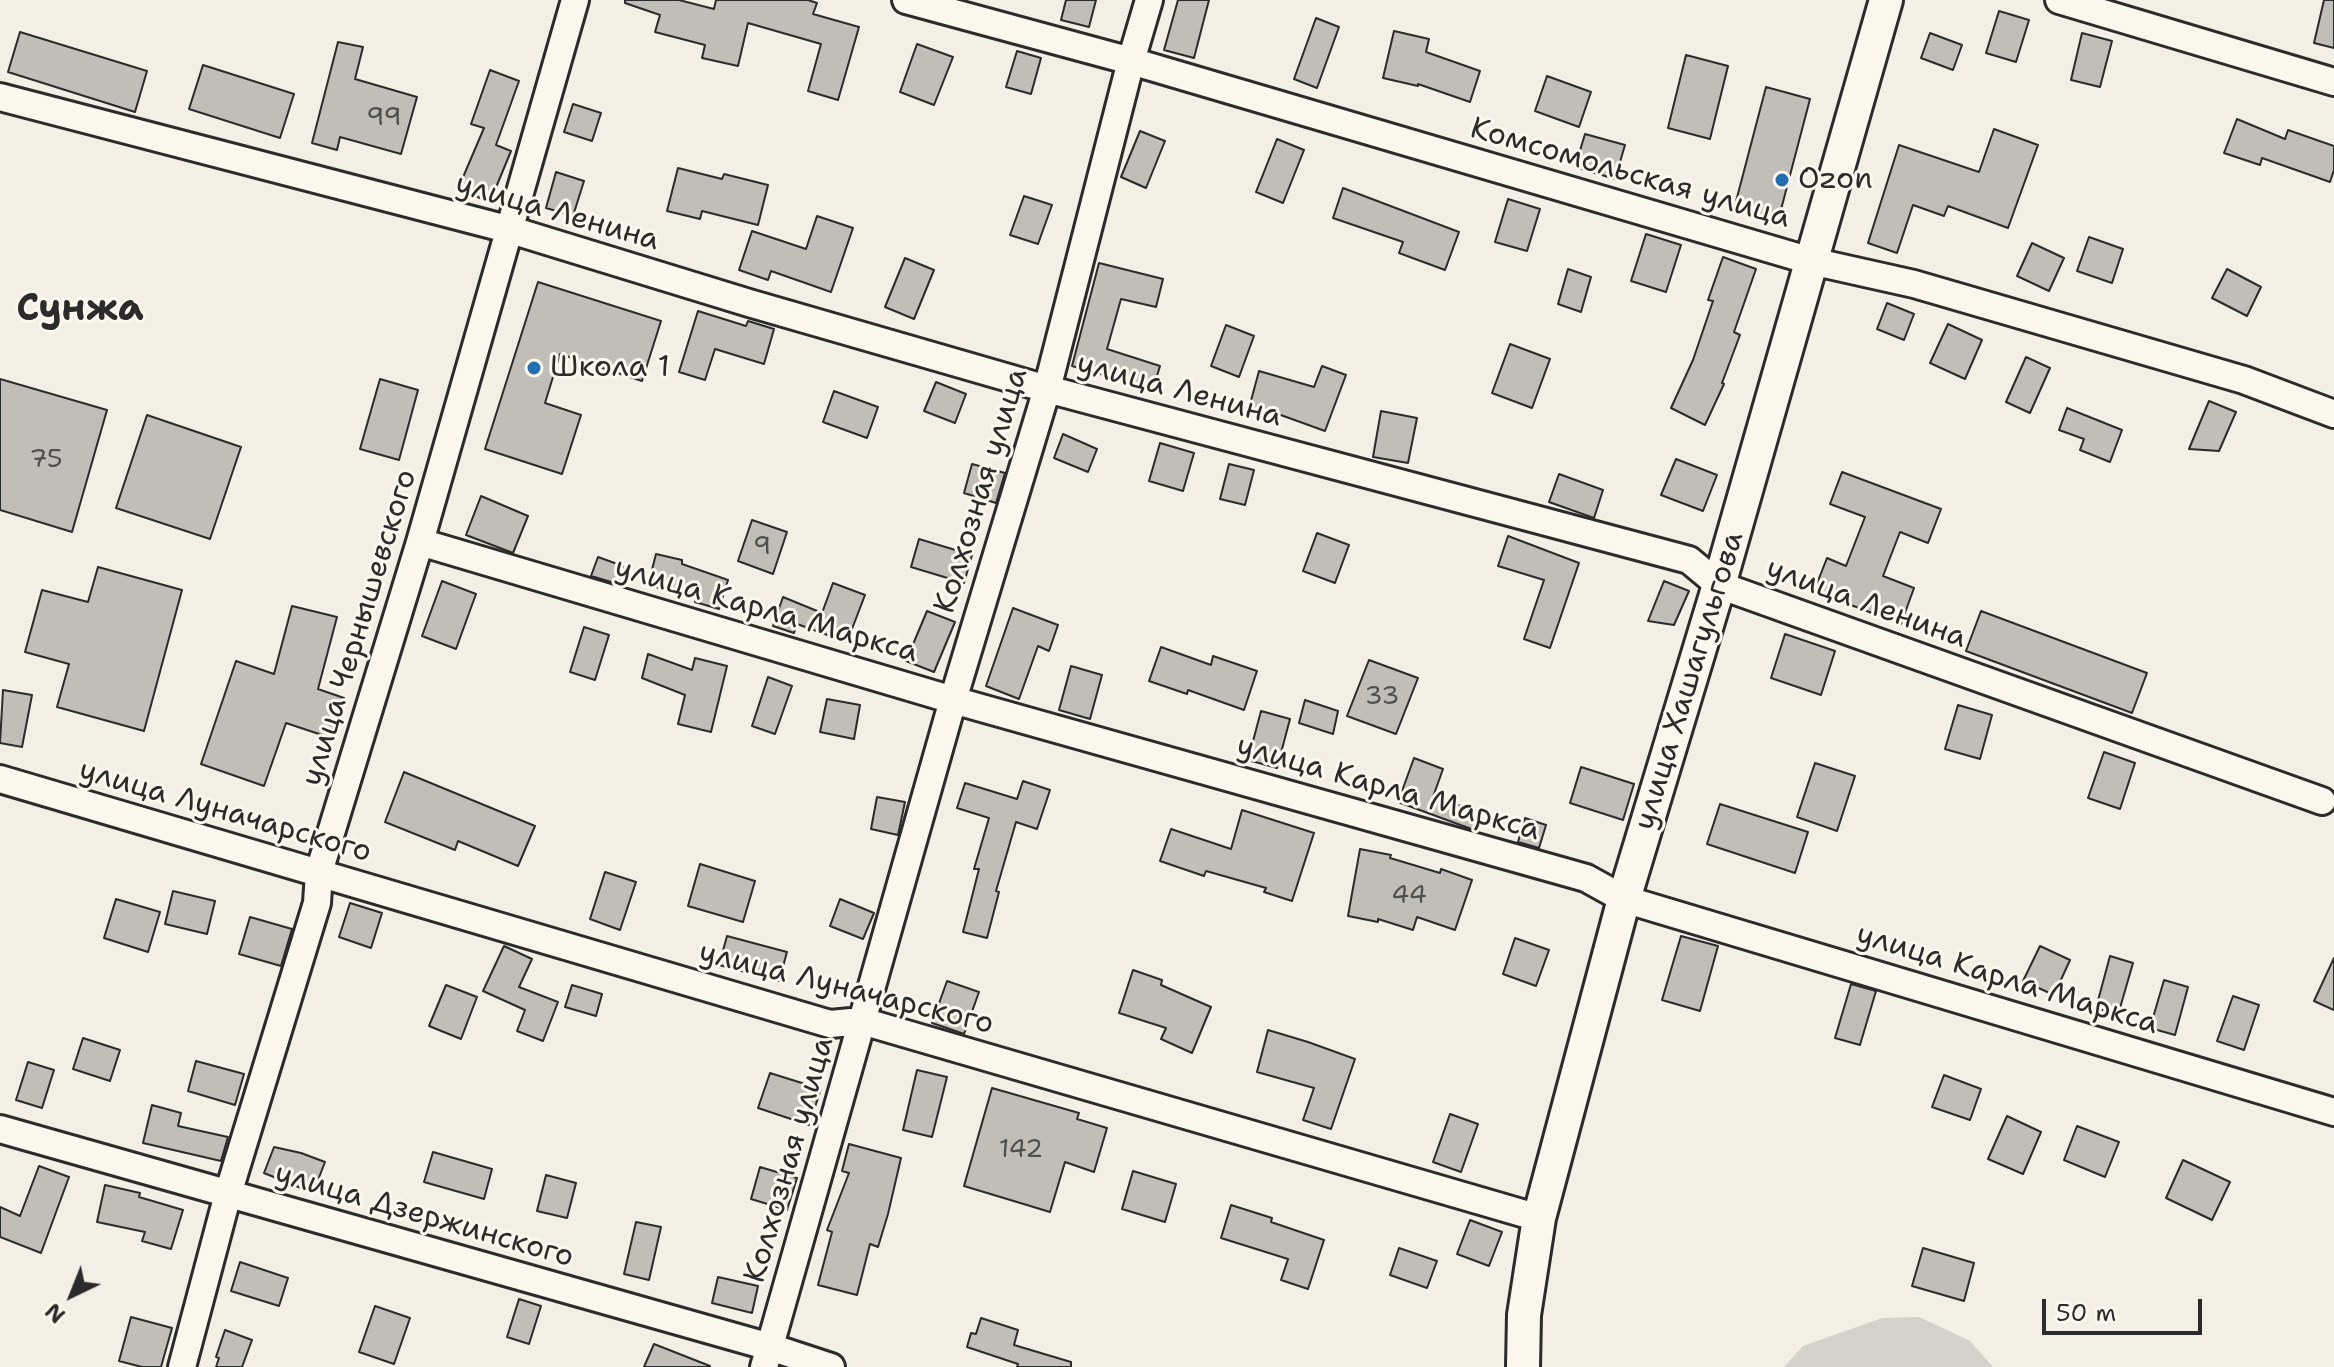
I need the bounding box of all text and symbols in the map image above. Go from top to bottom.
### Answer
house number: 99 [366,102,402,134]
street label: Комсомольская улица [1466,111,1794,237]
place label: Ozon [1798,162,1873,198]
street label: улица Ленина [451,167,663,259]
marker: Ozon [1773,171,1791,189]
district label: Сунжа [16,287,144,333]
street label: улица Ленина [1073,346,1285,436]
place label: Школа 1 [550,350,670,386]
marker: Школа 1 [525,359,543,377]
street label: Колхозная улица [928,364,1036,618]
house number: 75 [29,444,63,476]
street label: улица Чернышевского [295,465,425,791]
street label: улица Хашагульгова [1628,528,1752,834]
house number: 9 [753,531,771,563]
street label: улица Карла Маркса [610,550,922,672]
street label: улица Ленина [1761,551,1971,657]
house number: 33 [1365,681,1399,713]
street label: улица Карла Маркса [1232,728,1544,850]
street label: улица Луначарского [75,753,375,871]
house number: 44 [1391,880,1427,912]
street label: улица Карла Маркса [1852,917,2162,1043]
street label: улица Луначарского [695,935,997,1043]
street label: Колхозная улица [738,1033,842,1287]
house number: 142 [999,1134,1043,1166]
street label: улица Дзержинского [270,1156,578,1276]
north arrow [32,1255,112,1335]
scale bar [2046,1283,2206,1333]
text: N [39,1296,72,1329]
text: 50 m [2056,1297,2116,1329]

